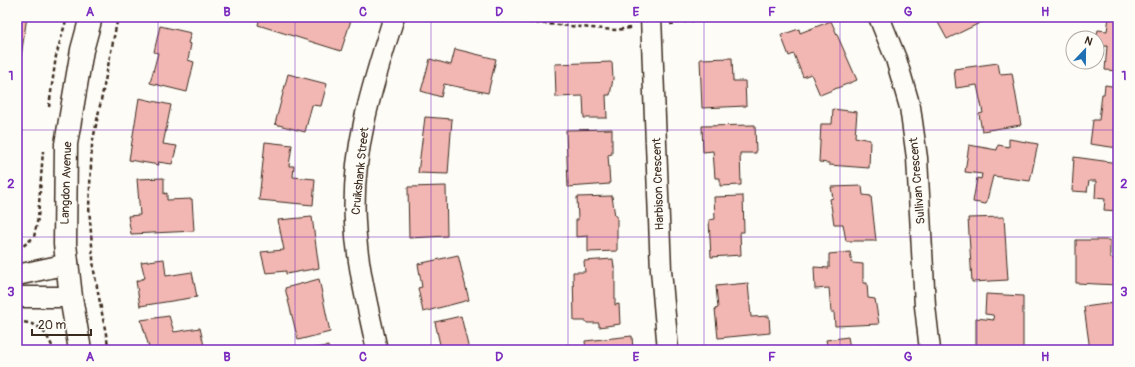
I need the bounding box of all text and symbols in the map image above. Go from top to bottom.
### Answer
text: A [86,4,95,20]
text: B [223,4,231,20]
text: C [359,4,367,20]
text: D [495,4,503,20]
text: E [633,4,640,20]
text: F [768,4,776,20]
text: G [904,4,913,20]
text: H [1041,4,1049,20]
north arrow [1065,30,1105,70]
text: N [1083,34,1095,49]
text: 1 [8,68,14,84]
text: 1 [1121,68,1127,84]
street label: Cruikshank Street [348,126,373,216]
street label: Harbison Crescent [649,137,668,231]
street label: Sullivan Crescent [906,137,929,225]
street label: Langdon Avenue [58,141,75,225]
text: 2 [7,176,15,192]
text: 2 [1120,176,1128,192]
text: 3 [7,284,15,300]
text: 3 [1120,284,1128,300]
scale bar [32,311,91,337]
text: 20 m [38,318,67,333]
text: A [86,349,95,365]
text: B [223,349,231,365]
text: C [359,349,367,365]
text: D [495,349,503,365]
text: E [633,349,640,365]
text: F [768,349,776,365]
text: G [904,349,913,365]
text: H [1041,349,1049,365]

